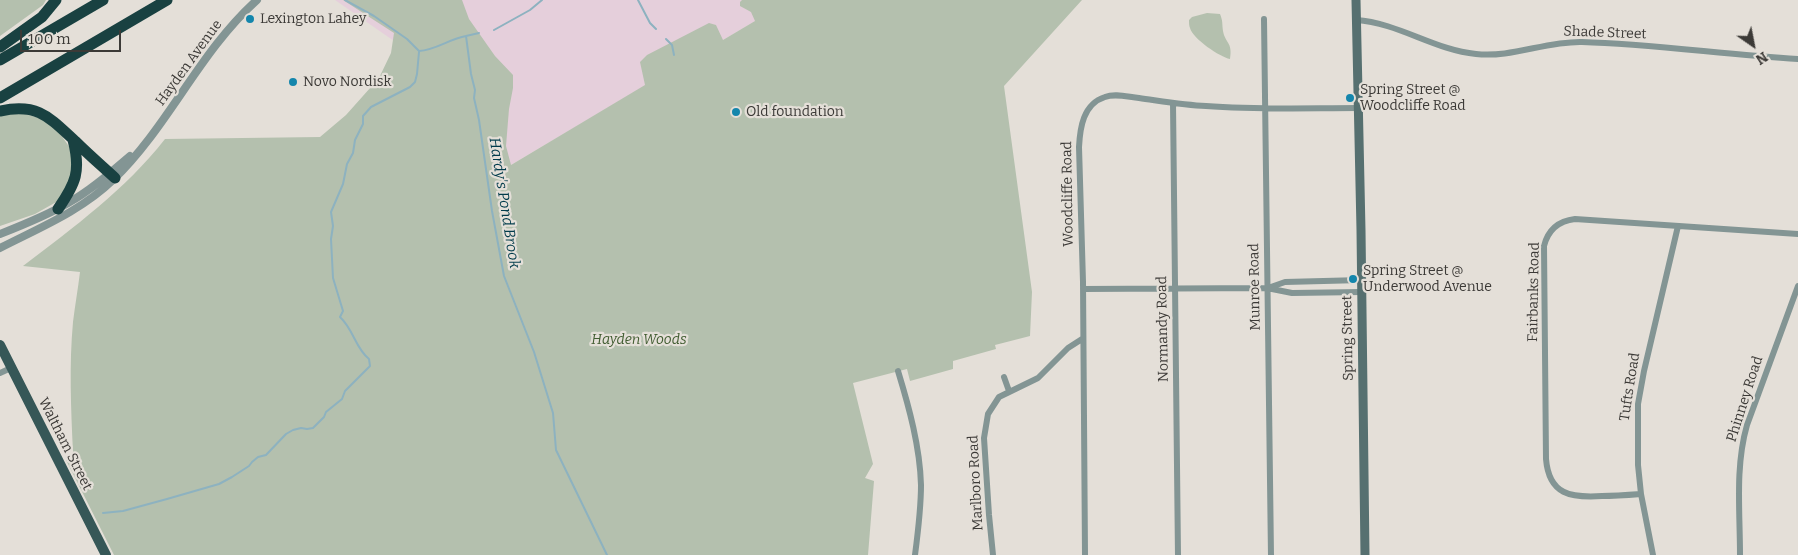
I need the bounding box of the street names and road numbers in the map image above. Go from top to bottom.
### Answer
street label: Hayden Avenue [152,17,226,109]
street label: Shade Street [1563,23,1647,43]
street label: Woodcliffe Road [1059,141,1077,247]
street label: Fairbanks Road [1525,242,1543,342]
street label: Munroe Road [1246,243,1264,331]
street label: Normandy Road [1154,276,1172,382]
street label: Spring Street [1339,295,1357,381]
street label: Tufts Road [1616,352,1644,422]
street label: Phinney Road [1723,354,1767,444]
street label: Waltham Street [34,395,96,493]
street label: Marlboro Road [965,435,987,531]

